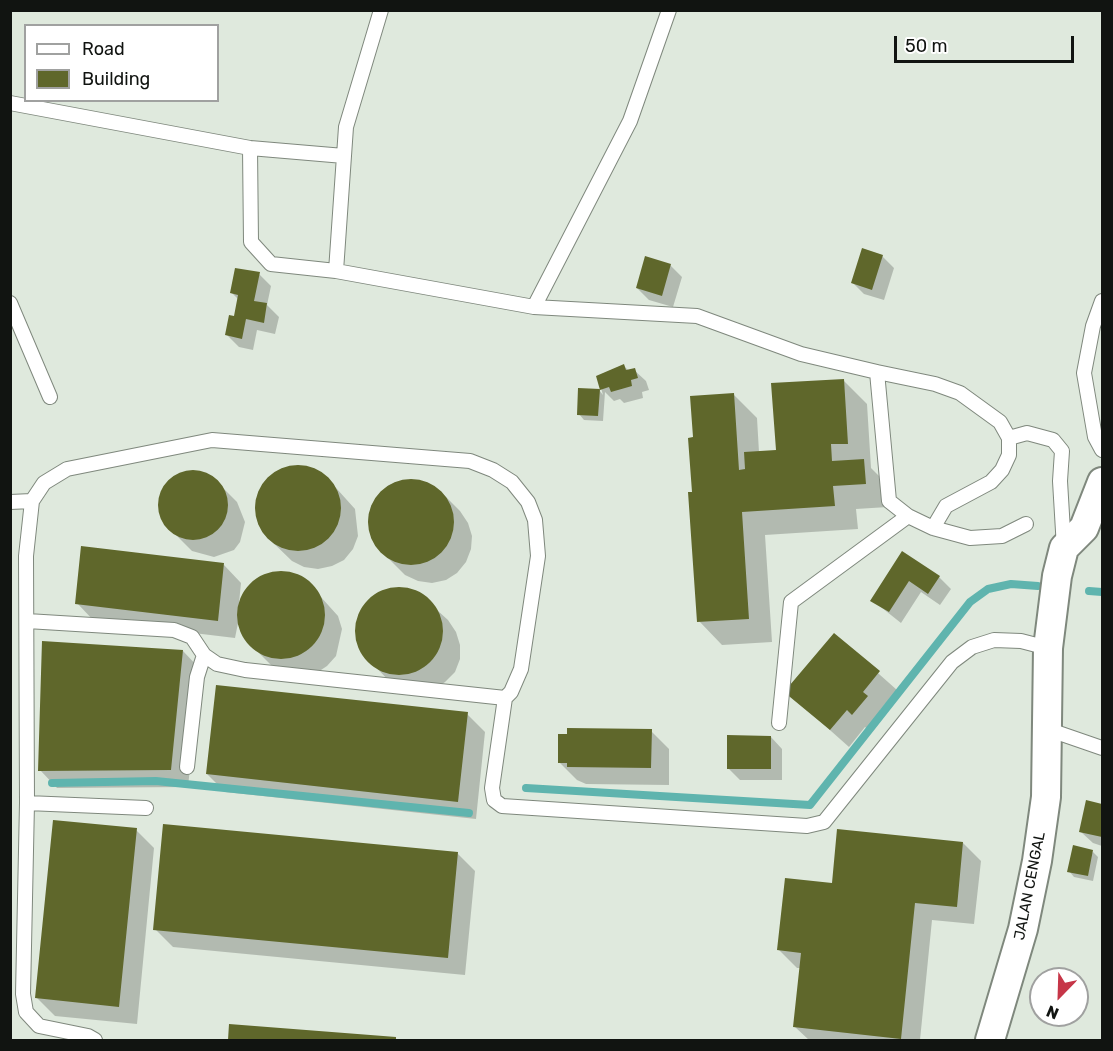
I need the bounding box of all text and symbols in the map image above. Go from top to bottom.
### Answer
legend [24,24,219,102]
scale bar [897,24,1077,62]
text: 50 m [905,35,948,57]
text: Road [82,38,125,60]
text: Building [82,68,150,90]
street label: JALAN CENGAL [1011,830,1049,942]
north arrow [1029,967,1089,1027]
text: N [1044,1001,1062,1023]

